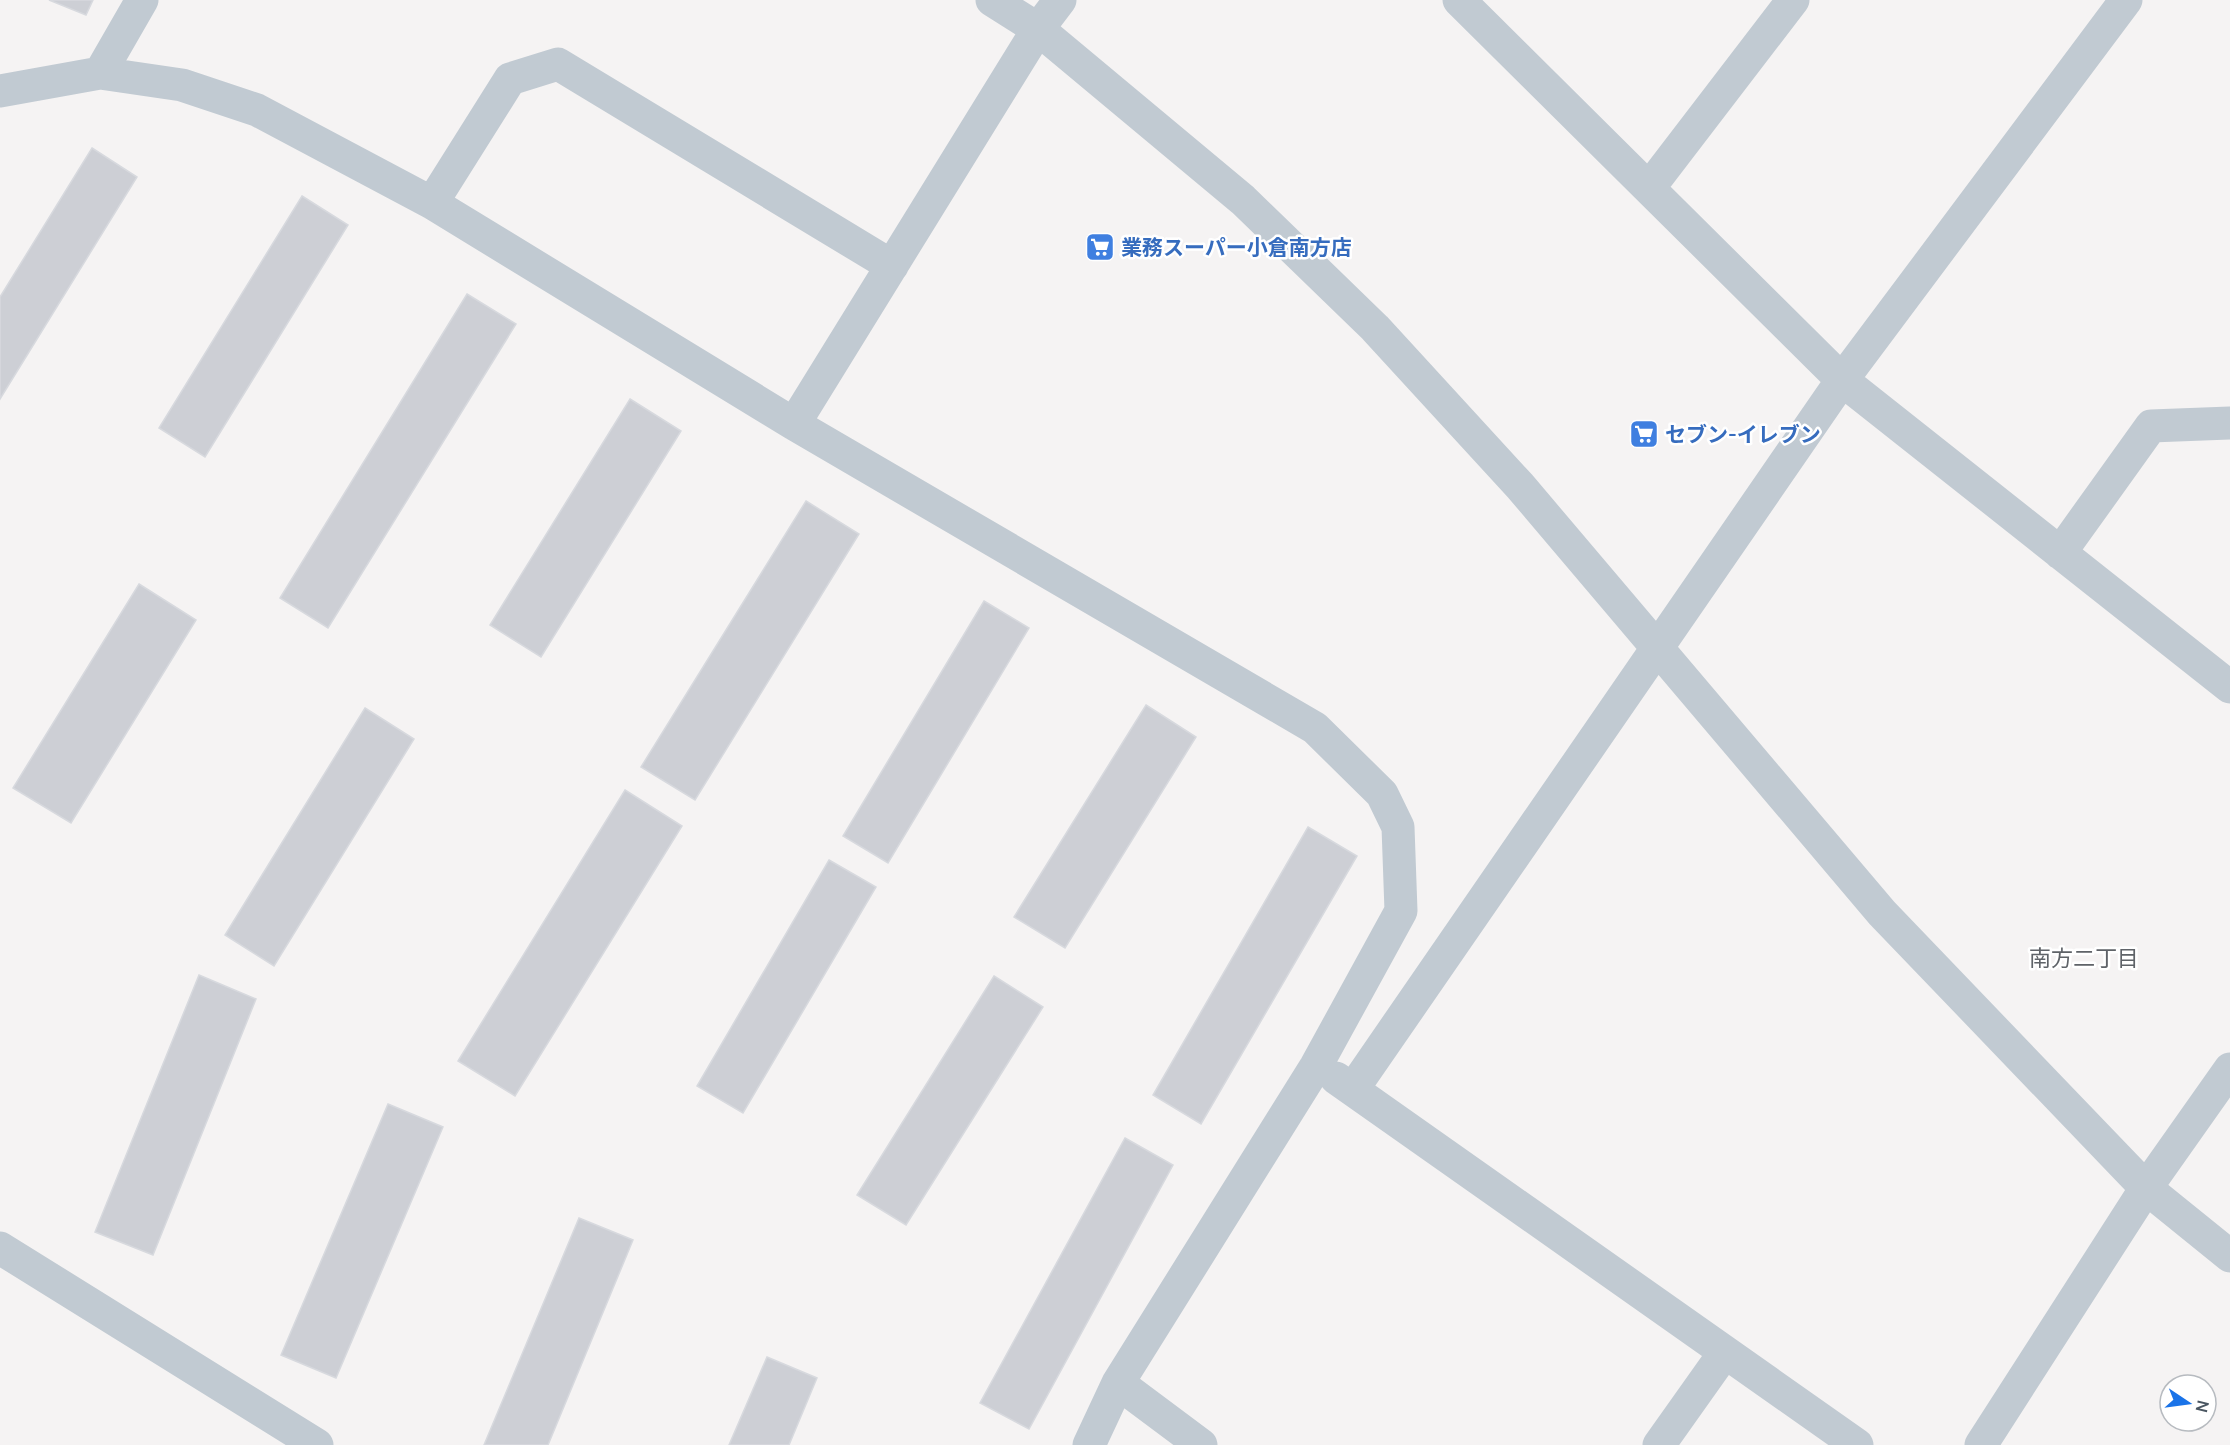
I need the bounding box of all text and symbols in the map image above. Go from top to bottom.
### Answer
supermarket icon: 業務スーパー小倉南方店 [1084,231,1116,263]
place label: 業務スーパー小倉南方店 [1121,233,1352,261]
supermarket icon: セブン-イレブン [1628,418,1660,450]
place label: セブン-イレブン [1665,420,1821,448]
district label: 南方二丁目 [2029,943,2139,973]
north arrow [2158,1373,2218,1433]
text: N [2191,1398,2215,1414]

